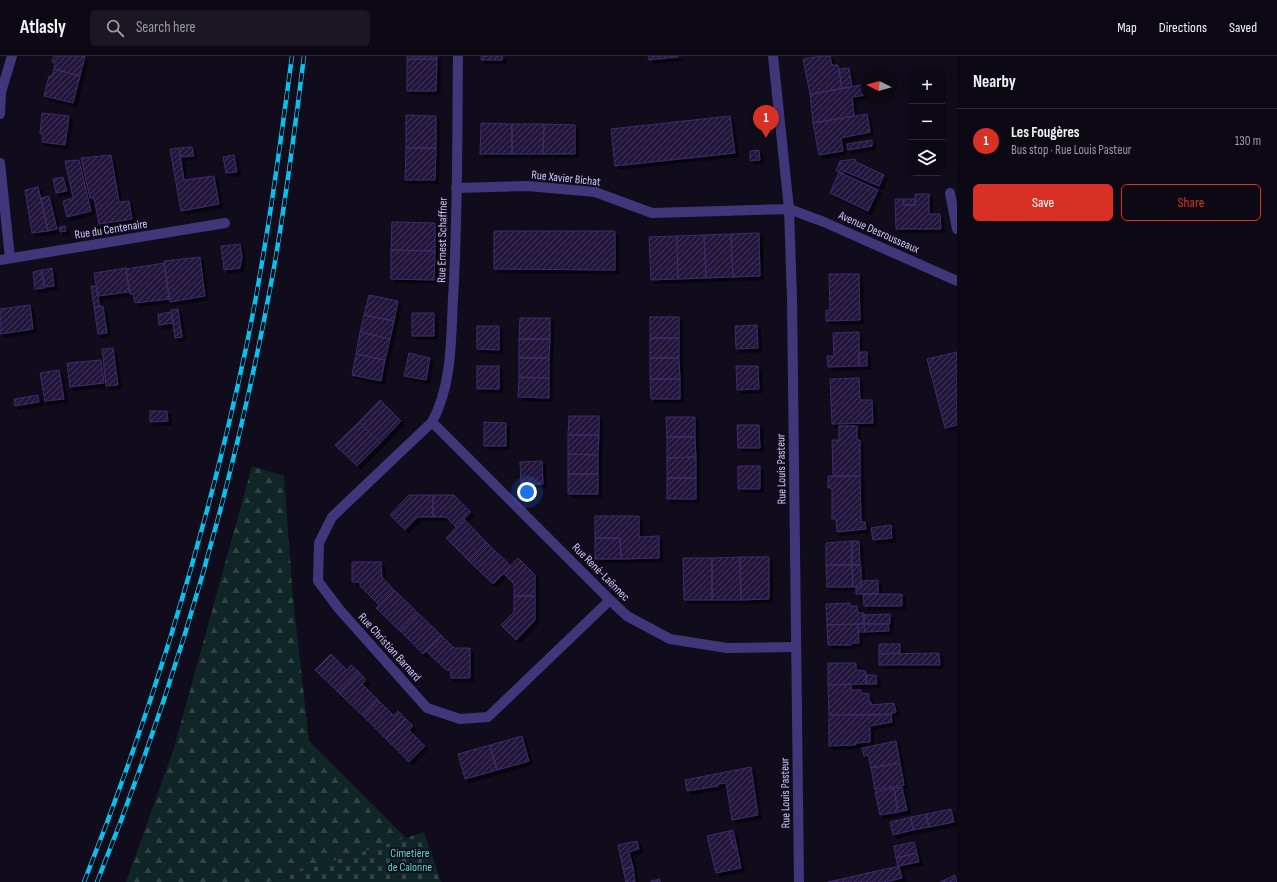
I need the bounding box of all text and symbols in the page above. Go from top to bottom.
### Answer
search box [90,10,370,46]
text: Atlasly [20,16,66,39]
icon: search [104,17,126,39]
text: Search here [136,18,196,37]
text: Map [1117,19,1137,36]
text: Directions [1159,19,1207,36]
text: Saved [1229,19,1257,36]
north arrow [861,68,897,104]
map controls [909,68,945,176]
button: + [909,68,945,104]
text: Nearby [973,72,1016,92]
button: − [909,104,945,140]
pin: 1 [753,105,779,138]
text: Les Fougères [1011,123,1080,142]
text: 1 [983,133,989,149]
text: 130 m [1235,133,1261,149]
button: layers [909,140,945,176]
text: Bus stop · Rue Louis Pasteur [1011,142,1132,158]
street label: Rue Xavier Bichat [531,167,602,190]
button: Save [973,184,1113,221]
button: Share [1121,184,1261,221]
street label: Rue Ernest Schaffner [434,197,451,283]
street label: Avenue Desrousseaux [835,208,922,257]
street label: Rue du Centenaire [74,216,149,243]
street label: Rue Louis Pasteur [773,433,790,504]
your location [517,482,537,502]
street label: Rue René-Laënnec [569,540,633,605]
street label: Rue Christian Barnard [355,610,424,685]
street label: Rue Louis Pasteur [777,757,794,828]
park label: Cimetière de Calonne [388,846,432,875]

